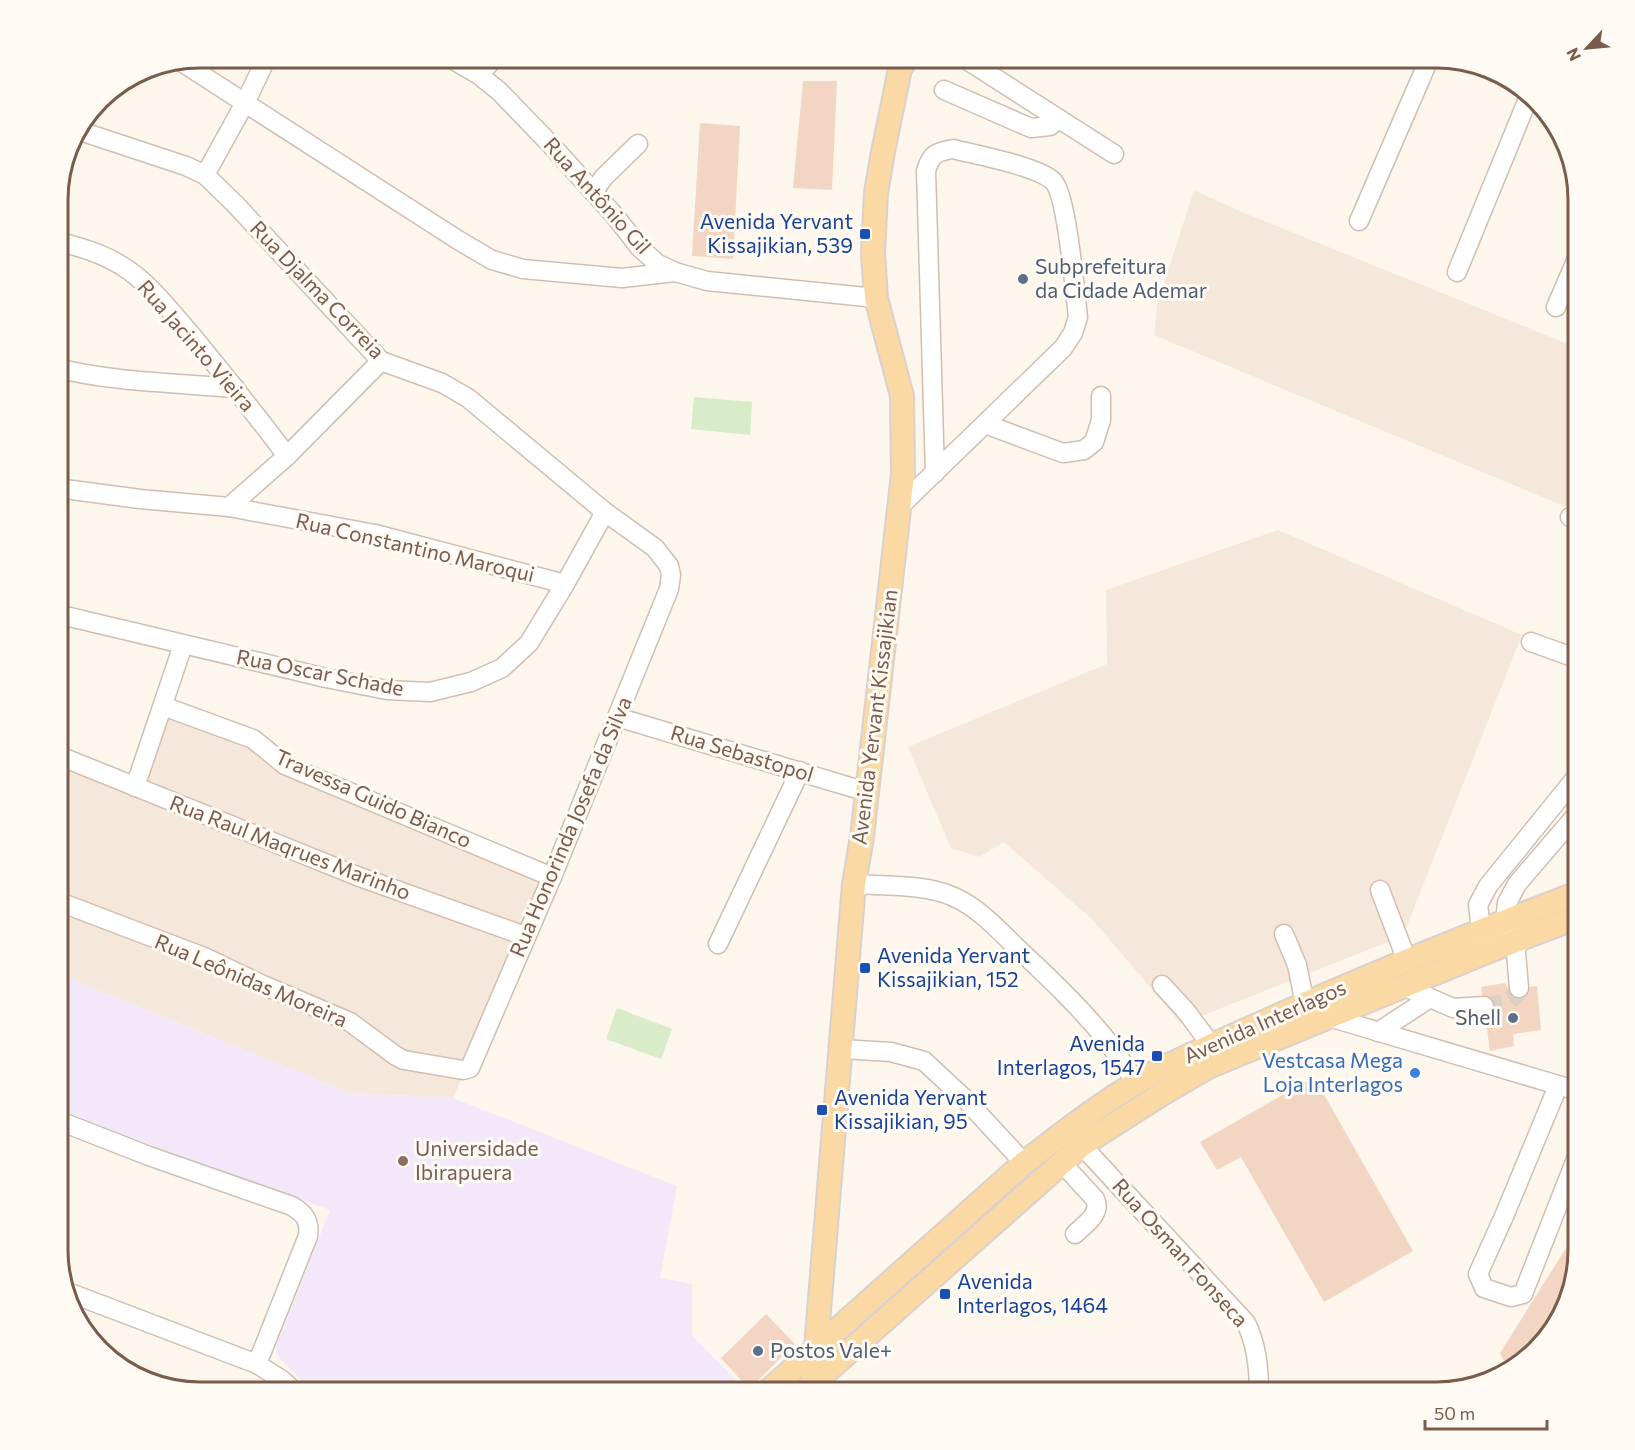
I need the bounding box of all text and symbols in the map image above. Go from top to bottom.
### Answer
north arrow [1557,18,1617,78]
text: N [1562,45,1584,64]
street label: Rua Antônio Gil [539,132,657,258]
place label: Avenida Yervant Kissajikian, 539 [700,208,853,257]
street label: Rua Djalma Correia [246,215,390,363]
marker: Avenida Yervant Kissajikian, 539 [858,227,872,241]
place label: Subprefeitura da Cidade Ademar [1035,253,1207,302]
marker: Subprefeitura da Cidade Ademar [1016,272,1030,286]
street label: Rua Jacinto Vieira [133,274,261,416]
street label: Rua Constantino Maroqui [294,507,537,586]
street label: Avenida Yervant Kissajikian [845,588,902,846]
street label: Rua Oscar Schade [234,643,406,700]
street label: Rua Honorinda Josefa da Silva [503,693,636,960]
street label: Rua Sebastopol [668,719,817,786]
street label: Travessa Guido Bianco [272,743,476,852]
street label: Rua Raul Maqrues Marinho [167,789,415,904]
street label: Rua Leônidas Moreira [152,928,352,1032]
place label: Avenida Yervant Kissajikian, 152 [877,942,1030,991]
marker: Avenida Yervant Kissajikian, 152 [858,961,872,975]
street label: Avenida Interlagos [1179,974,1349,1068]
place label: Shell [1455,1004,1501,1029]
marker: Shell [1506,1011,1520,1025]
place label: Avenida Interlagos, 1547 [997,1030,1145,1079]
place label: Vestcasa Mega Loja Interlagos [1262,1047,1403,1096]
marker: Avenida Interlagos, 1547 [1150,1049,1164,1063]
marker: Vestcasa Mega Loja Interlagos [1408,1066,1422,1080]
place label: Avenida Yervant Kissajikian, 95 [834,1084,987,1133]
marker: Avenida Yervant Kissajikian, 95 [815,1103,829,1117]
place label: Universidade Ibirapuera [415,1135,539,1184]
marker: Universidade Ibirapuera [396,1154,410,1168]
street label: Rua Osman Fonseca [1108,1173,1254,1331]
place label: Avenida Interlagos, 1464 [957,1268,1108,1317]
marker: Avenida Interlagos, 1464 [938,1287,952,1301]
place label: Postos Vale+ [770,1337,892,1362]
marker: Postos Vale+ [751,1344,765,1358]
scale bar [1425,1393,1546,1431]
text: 50 m [1434,1402,1475,1424]

